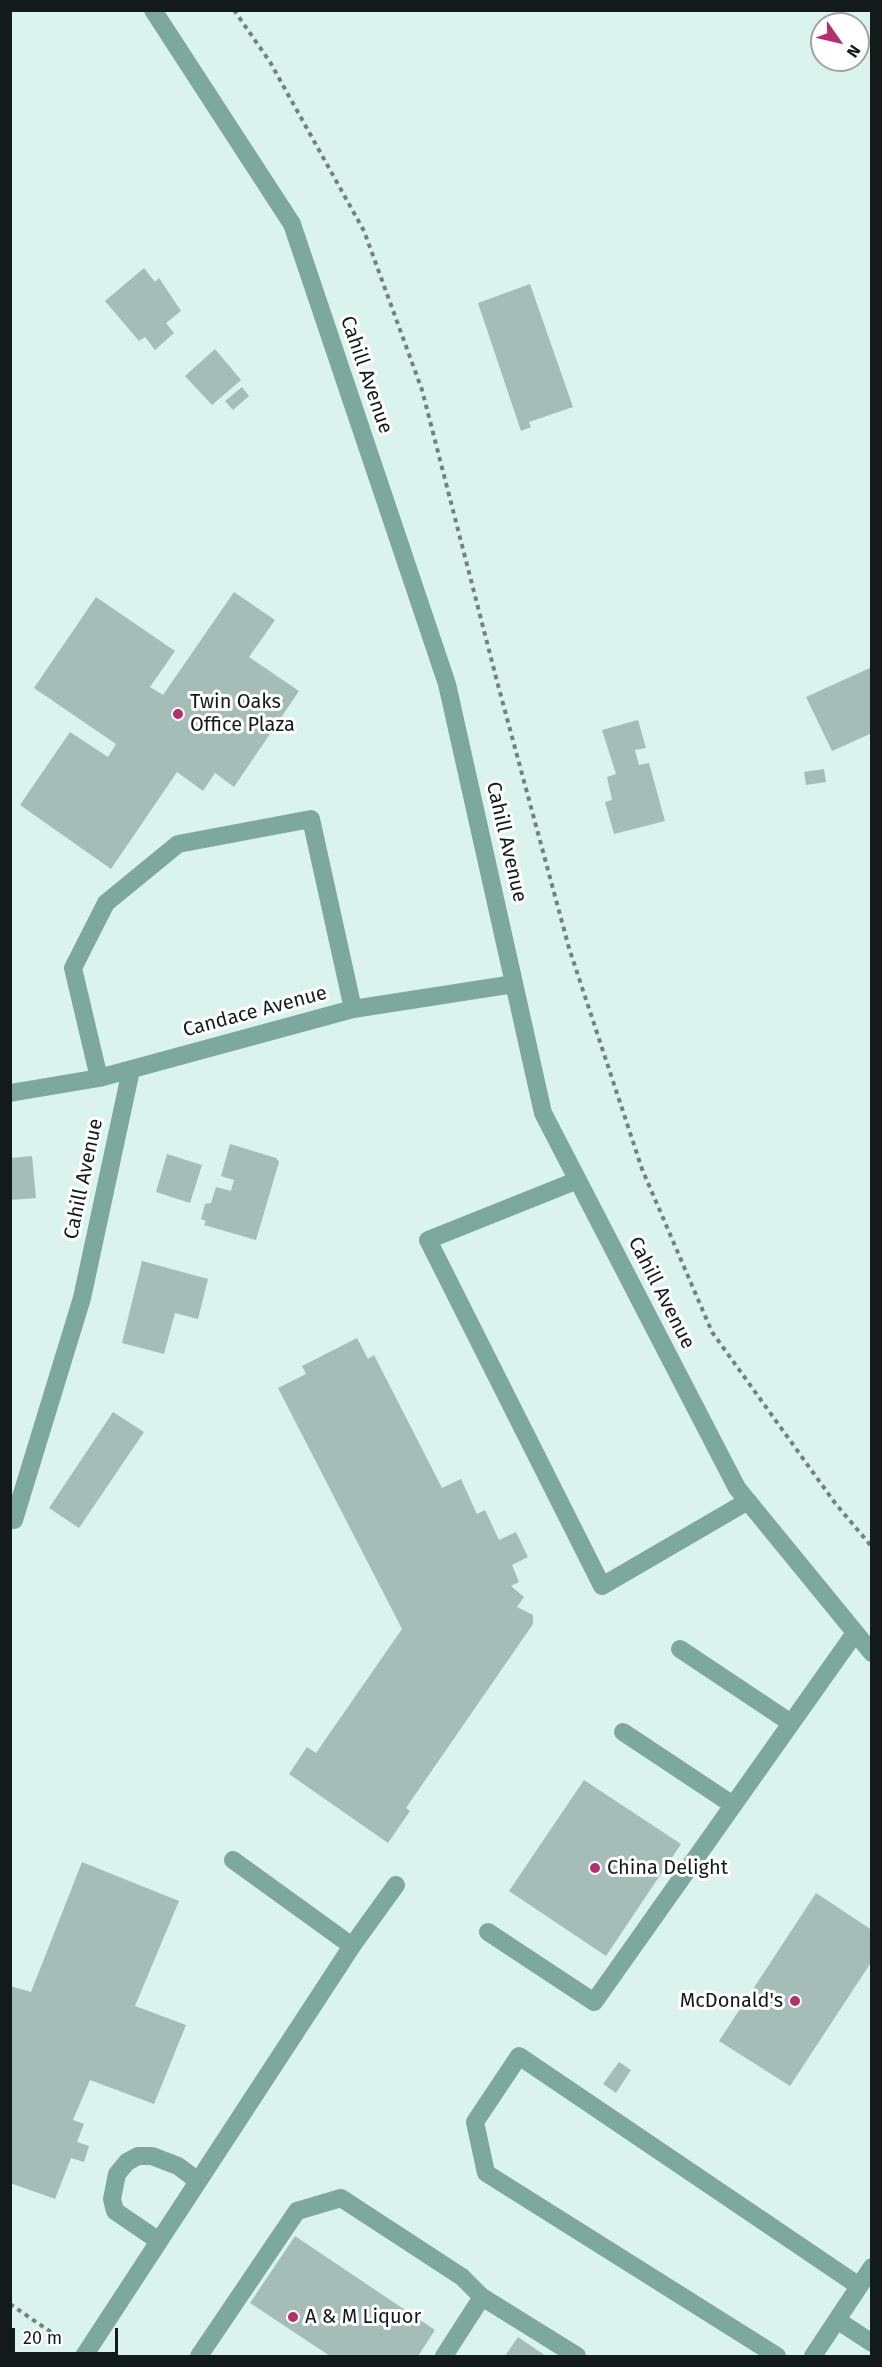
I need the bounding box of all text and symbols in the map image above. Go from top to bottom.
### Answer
north arrow [810,12,870,72]
text: N [843,42,865,61]
street label: Cahill Avenue [335,313,397,437]
place label: Twin Oaks Office Plaza [190,690,295,737]
marker: Twin Oaks Office Plaza [171,707,185,721]
street label: Cahill Avenue [481,780,531,904]
street label: Candace Avenue [180,981,330,1043]
street label: Cahill Avenue [60,1117,108,1241]
street label: Cahill Avenue [622,1233,700,1353]
place label: China Delight [607,1856,728,1880]
marker: China Delight [588,1861,602,1875]
place label: McDonald's [680,1989,783,2013]
marker: McDonald's [788,1994,802,2008]
place label: A & M Liquor [305,2305,421,2329]
marker: A & M Liquor [286,2310,300,2324]
scale bar [15,2316,122,2354]
text: 20 m [23,2327,62,2349]

